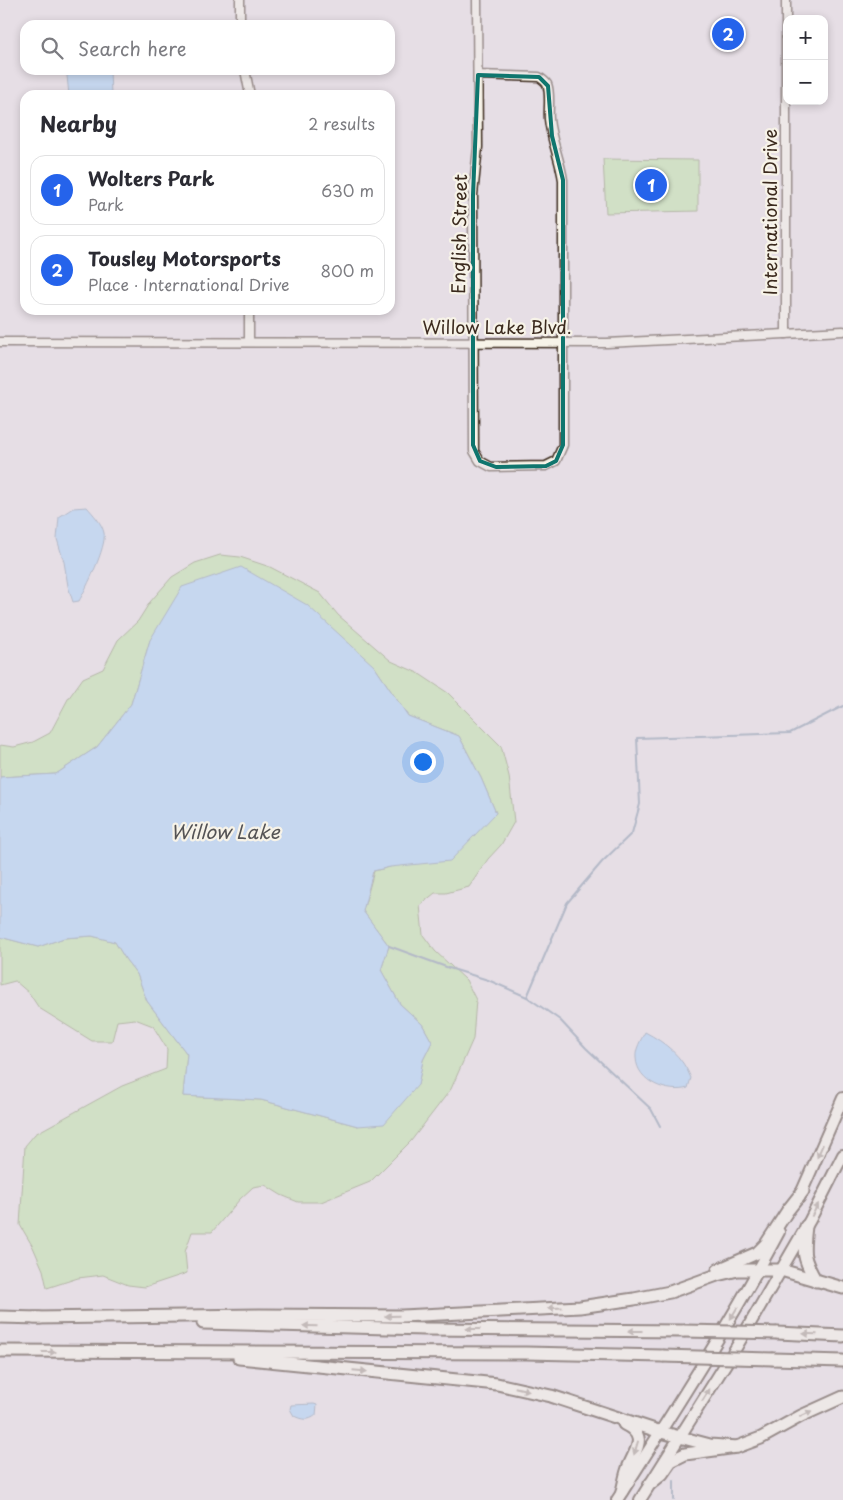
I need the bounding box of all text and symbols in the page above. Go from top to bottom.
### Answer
pin: 2 [712,15,744,53]
map controls [783,15,828,105]
button: + [783,15,828,60]
search box [20,20,395,75]
icon: search [38,34,66,62]
text: Search here [78,34,187,62]
button: − [783,60,828,105]
text: Nearby [40,107,117,139]
text: 2 results [308,111,375,135]
street label: International Drive [756,129,783,295]
text: Wolters Park [88,164,214,192]
pin: 1 [635,166,667,204]
street label: English Street [444,174,473,294]
text: 1 [53,178,61,202]
text: 630 m [321,178,374,202]
text: Park [88,192,124,216]
text: Tousley Motorsports [88,244,281,272]
text: 2 [51,258,63,282]
text: 800 m [321,258,374,282]
text: Place · International Drive [88,272,290,296]
street label: Willow Lake Blvd. [422,313,572,340]
your location [410,749,436,775]
water label: Willow Lake [170,817,281,845]
one-way arrow [815,1144,823,1158]
one-way arrow [811,1203,820,1217]
one-way arrow [546,1305,562,1313]
one-way arrow [729,1306,738,1319]
one-way arrow [384,1312,400,1320]
one-way arrow [302,1322,318,1330]
one-way arrow [465,1325,481,1333]
one-way arrow [627,1327,643,1335]
one-way arrow [802,1330,818,1338]
one-way arrow [41,1348,57,1356]
one-way arrow [353,1367,369,1375]
one-way arrow [514,1385,529,1393]
one-way arrow [701,1388,711,1402]
one-way arrow [798,1410,813,1418]
one-way arrow [631,1441,639,1456]

